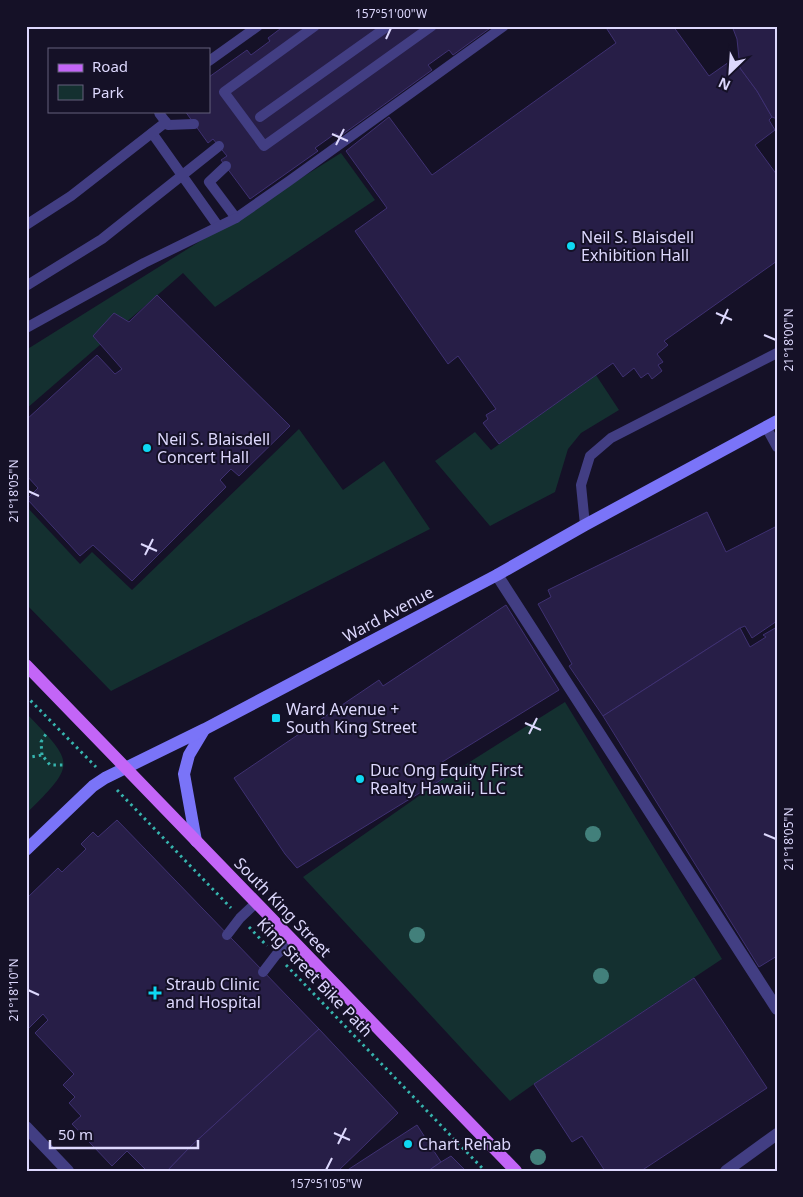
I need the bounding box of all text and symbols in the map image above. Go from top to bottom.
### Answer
text: 157°51'00"W [355,5,427,22]
legend [48,48,210,112]
north arrow [706,48,756,98]
text: Road [92,56,128,76]
text: N [715,73,733,95]
text: Park [92,82,124,102]
place label: Neil S. Blaisdell Exhibition Hall [581,226,694,266]
marker: Neil S. Blaisdell Exhibition Hall [565,240,577,252]
text: 21°18'00"N [780,308,797,372]
place label: Neil S. Blaisdell Concert Hall [157,428,270,468]
marker: Neil S. Blaisdell Concert Hall [141,442,153,454]
text: 21°18'05"N [5,459,22,523]
street label: Ward Avenue [339,581,437,647]
place label: Ward Avenue + South King Street [286,698,417,738]
marker: Ward Avenue + South King Street [270,712,282,724]
place label: Duc Ong Equity First Realty Hawaii, LLC [370,759,523,799]
marker: Duc Ong Equity First Realty Hawaii, LLC [354,773,366,785]
text: 21°18'05"N [780,807,797,871]
street label: South King Street [230,852,336,962]
street label: King Street Bike Path [252,913,378,1041]
text: 21°18'10"N [5,958,22,1022]
place label: Straub Clinic and Hospital [166,973,261,1013]
marker: Straub Clinic and Hospital [148,986,162,1000]
scale bar [50,1117,198,1149]
text: 50 m [58,1124,93,1144]
place label: Chart Rehab [418,1133,511,1155]
marker: Chart Rehab [402,1138,414,1150]
text: 157°51'05"W [290,1175,362,1192]

